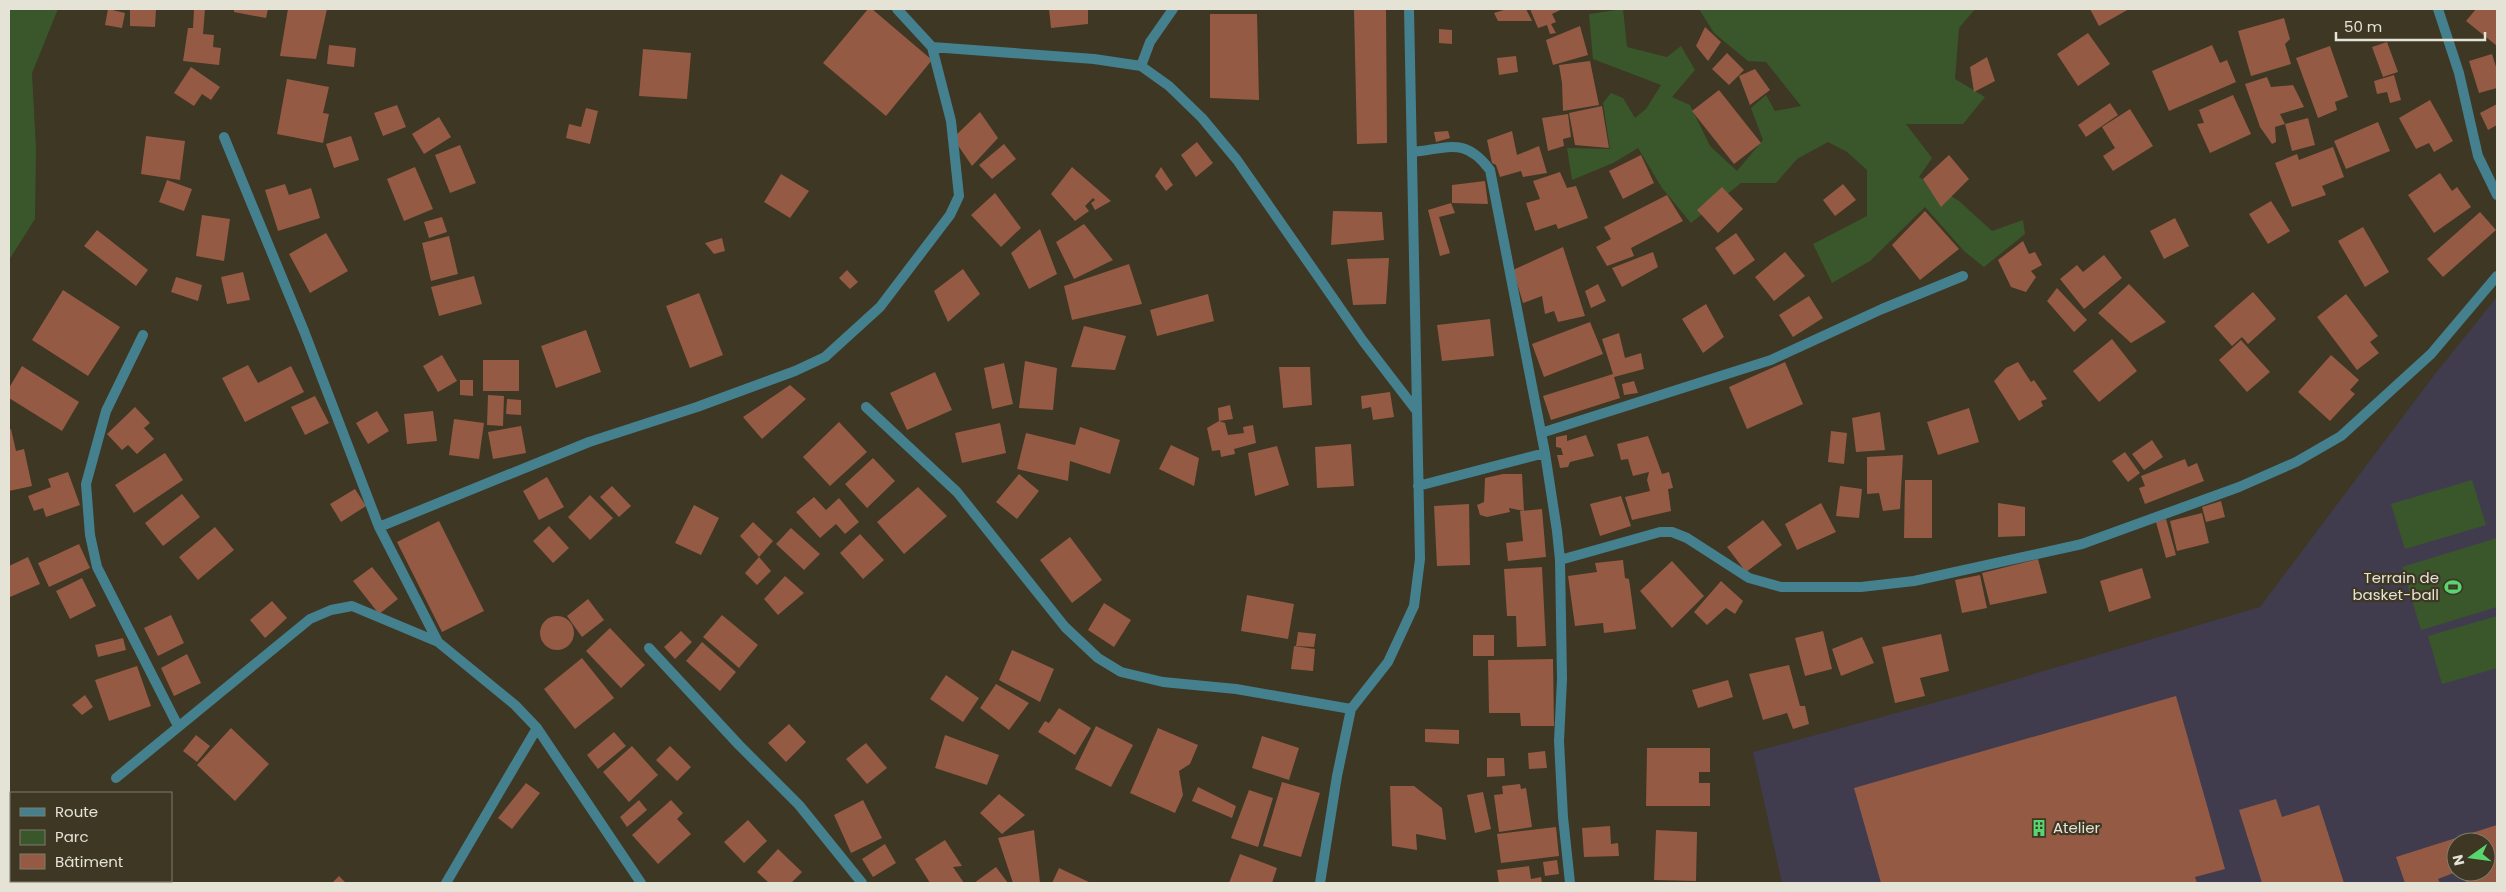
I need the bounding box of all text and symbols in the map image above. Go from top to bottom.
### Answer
scale bar [2336,10,2485,42]
text: 50 m [2344,16,2382,37]
place label: Terrain de basket-ball [2352,567,2439,605]
sports icon: Terrain de basket-ball [2443,577,2463,597]
legend [10,792,172,882]
text: Route [55,801,98,822]
place label: Atelier [2053,817,2101,838]
building icon: Atelier [2029,818,2049,838]
text: Parc [55,826,89,847]
north arrow [2446,832,2496,882]
text: Bâtiment [55,851,123,872]
text: N [2447,853,2469,868]

